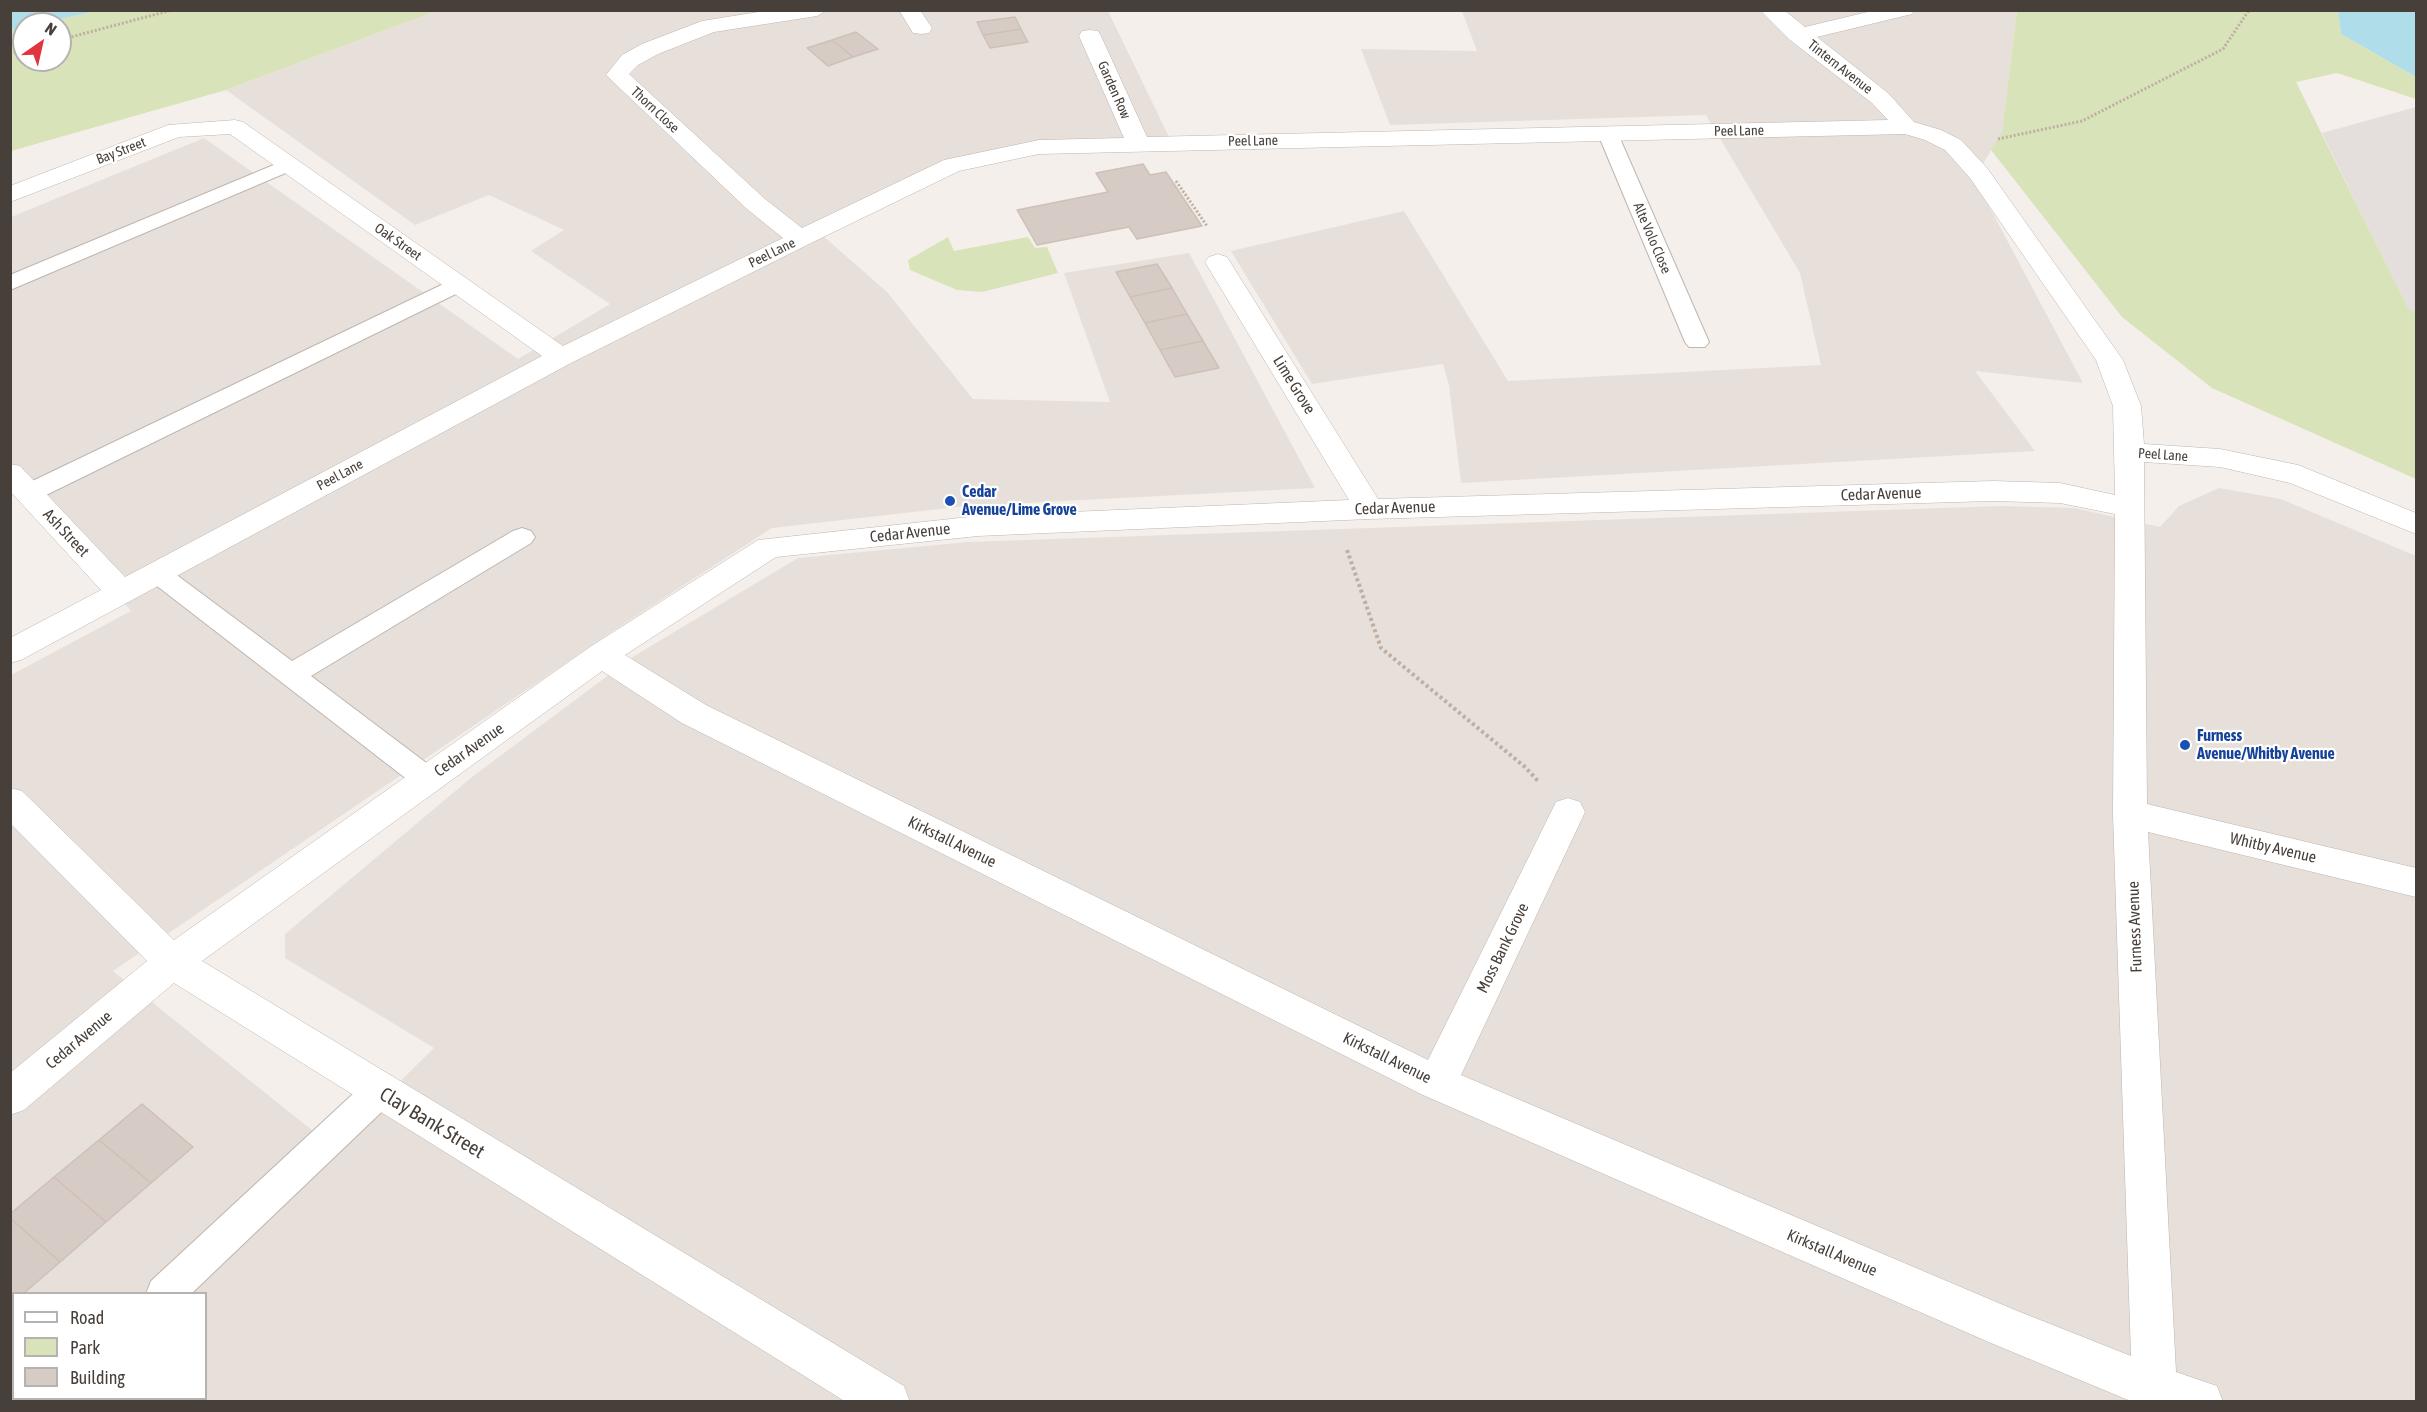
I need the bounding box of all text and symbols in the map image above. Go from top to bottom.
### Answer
north arrow [12,12,72,72]
text: N [42,19,60,39]
street label: Tintern Avenue [1804,36,1876,98]
street label: Garden Row [1094,58,1134,122]
street label: Thorn Close [627,83,683,137]
street label: Peel Lane [1714,122,1764,140]
street label: Peel Lane [1228,132,1278,150]
street label: Bay Street [94,134,148,168]
street label: Alte Volo Close [1630,200,1674,276]
street label: Oak Street [371,220,425,264]
street label: Peel Lane [746,234,798,272]
street label: Lime Grove [1269,352,1319,418]
street label: Peel Lane [2137,445,2189,465]
street label: Peel Lane [314,456,366,494]
place label: Cedar Avenue/Lime Grove [962,482,1077,520]
street label: Cedar Avenue [1840,483,1922,505]
marker: Cedar Avenue/Lime Grove [943,494,957,508]
street label: Cedar Avenue [1354,497,1436,519]
street label: Ash Street [39,505,93,561]
street label: Cedar Avenue [869,519,951,547]
street label: Cedar Avenue [430,719,508,781]
place label: Furness Avenue/Whitby Avenue [2197,726,2335,764]
marker: Furness Avenue/Whitby Avenue [2178,738,2192,752]
street label: Kirkstall Avenue [905,812,999,872]
street label: Whitby Avenue [2228,829,2318,867]
street label: Furness Avenue [2124,881,2146,973]
street label: Moss Bank Grove [1473,900,1533,996]
street label: Cedar Avenue [42,1007,116,1073]
street label: Kirkstall Avenue [1340,1028,1434,1088]
street label: Clay Bank Street [375,1082,489,1164]
street label: Kirkstall Avenue [1784,1225,1880,1281]
legend [12,1292,207,1400]
text: Road [70,1307,104,1328]
text: Park [70,1337,100,1358]
text: Building [70,1367,125,1388]

